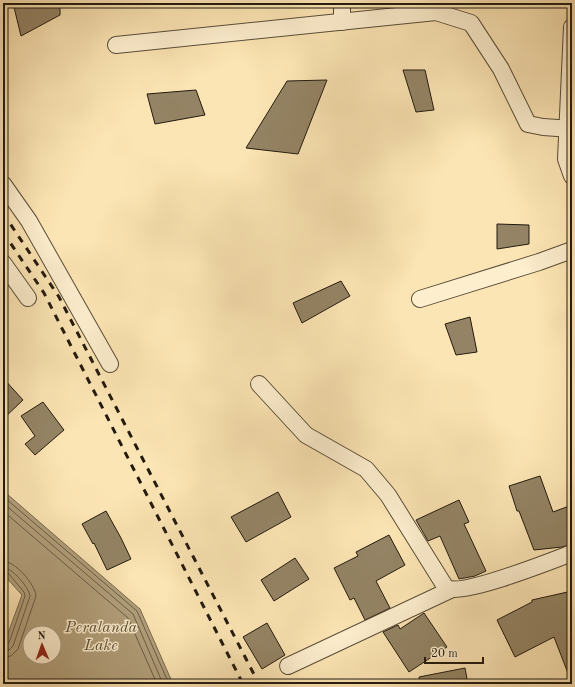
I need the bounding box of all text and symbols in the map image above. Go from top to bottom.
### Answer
water label: Peralanda Lake [64,620,137,654]
north arrow [22,625,62,665]
text: N [37,631,47,642]
scale bar [425,639,483,665]
text: 20 m [431,648,458,660]

